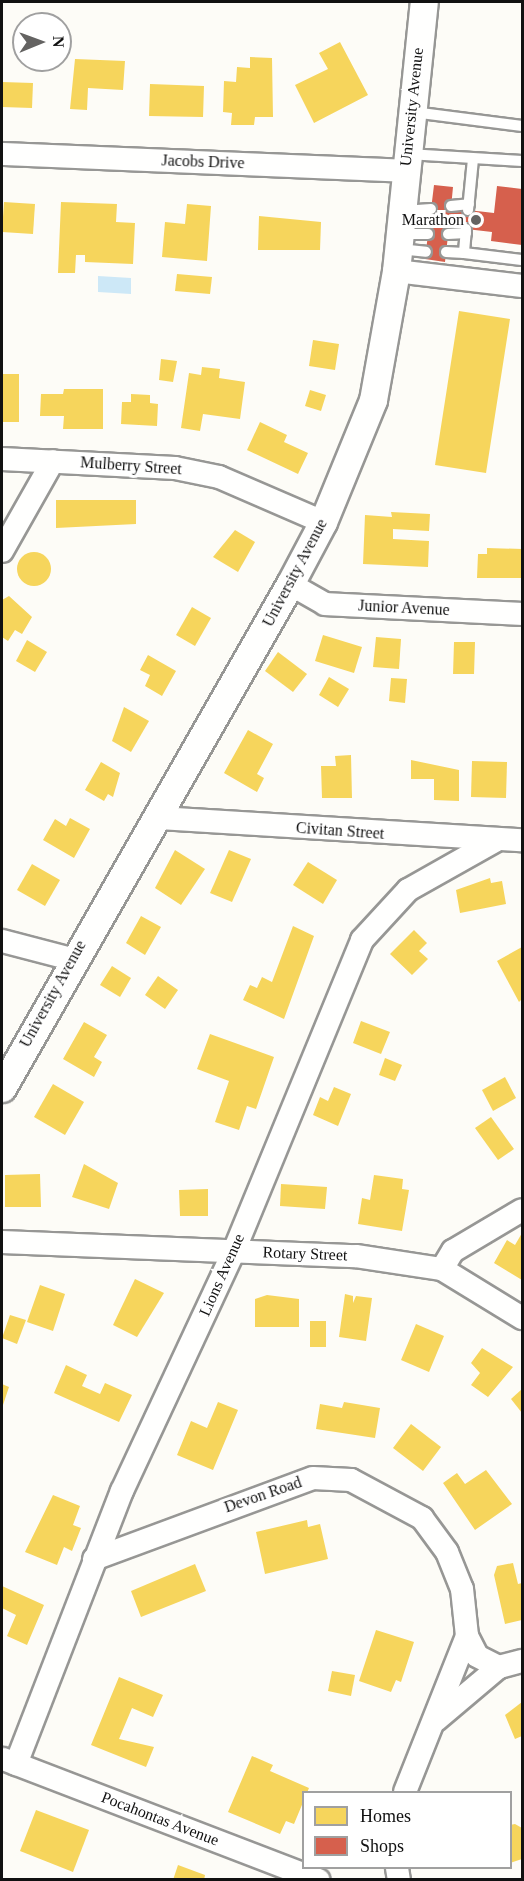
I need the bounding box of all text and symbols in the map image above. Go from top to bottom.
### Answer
north arrow [12,12,72,72]
text: N [50,36,67,48]
street label: University Avenue [396,46,428,168]
street label: Jacobs Drive [161,151,245,173]
place label: Marathon [402,210,464,230]
marker: Marathon [469,213,483,227]
street label: Mulberry Street [80,453,182,479]
street label: University Avenue [258,515,332,631]
street label: Junior Avenue [357,596,451,620]
street label: Civitan Street [295,818,385,844]
street label: University Avenue [15,937,91,1051]
street label: Lions Avenue [195,1230,249,1320]
street label: Rotary Street [262,1243,348,1265]
street label: Devon Road [222,1473,304,1517]
street label: Pocahontas Avenue [98,1788,222,1850]
legend [302,1791,512,1869]
text: Homes [360,1806,411,1826]
text: Shops [360,1836,404,1856]

